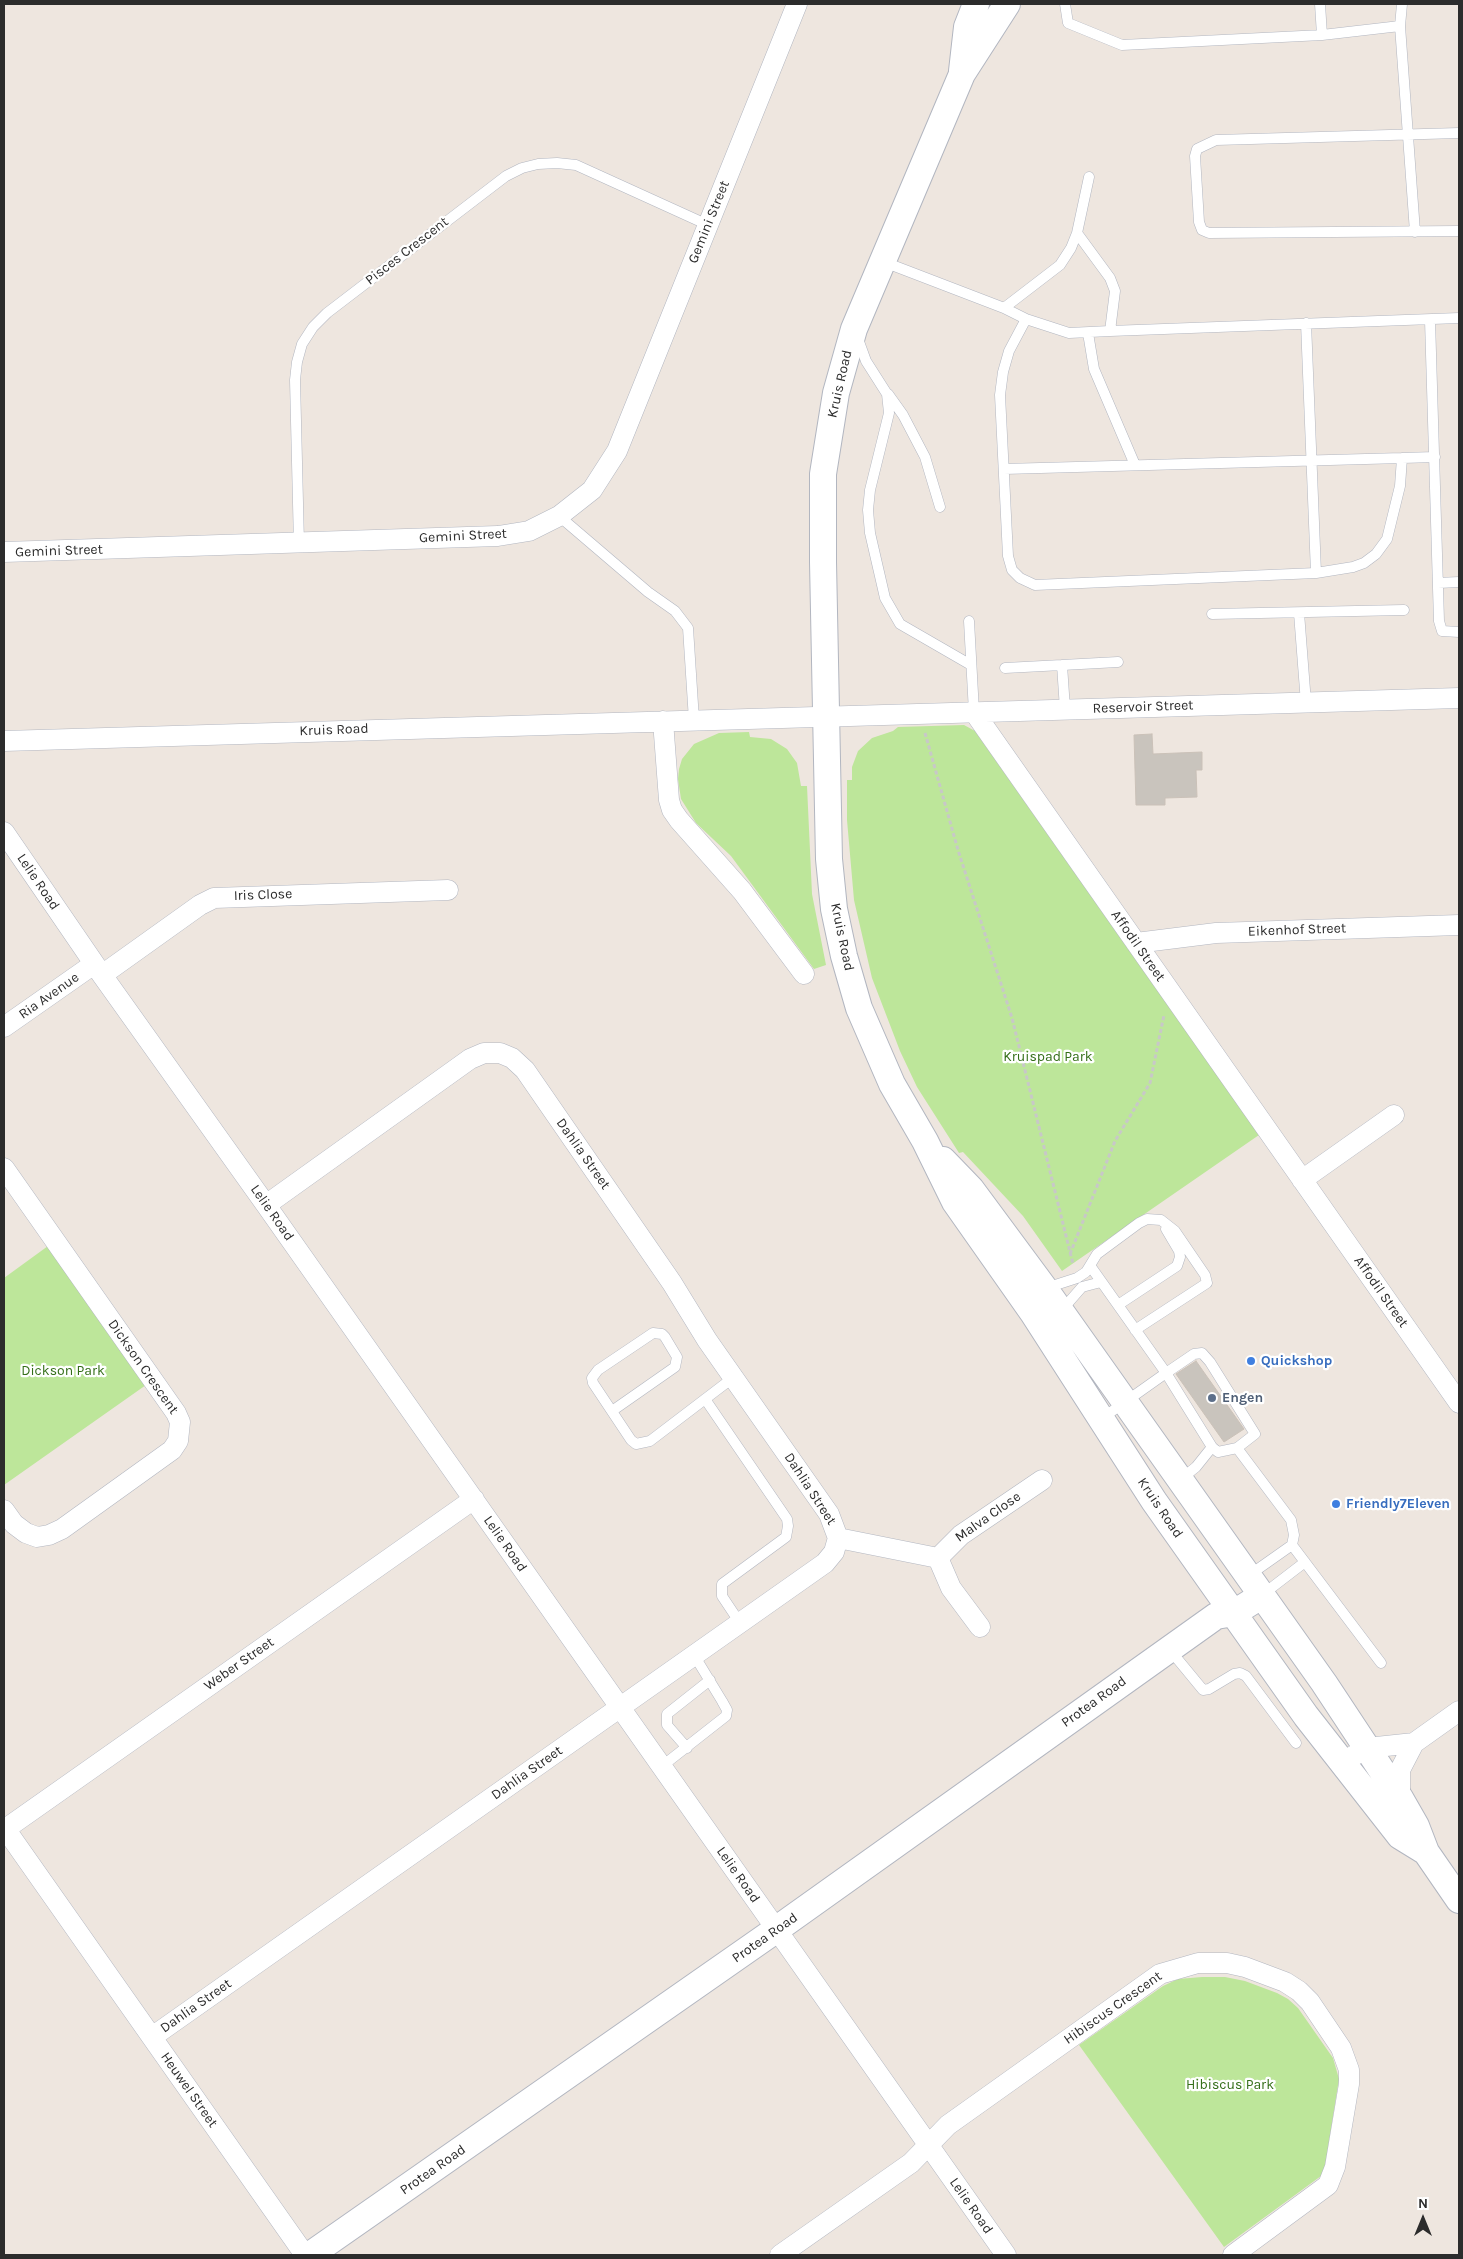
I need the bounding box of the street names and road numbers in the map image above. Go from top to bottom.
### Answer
street label: Gemini Street [685,178,733,266]
street label: Pisces Crescent [362,213,452,289]
street label: Kruis Road [824,348,856,420]
street label: Gemini Street [419,525,507,547]
street label: Gemini Street [15,541,103,561]
street label: Reservoir Street [1092,697,1194,717]
street label: Kruis Road [299,720,369,740]
street label: Lelie Road [13,851,63,913]
street label: Iris Close [233,886,293,904]
street label: Kruis Road [827,901,857,973]
street label: Affodil Street [1107,907,1169,985]
street label: Eikenhof Street [1248,920,1346,940]
street label: Ria Avenue [16,969,82,1023]
street label: Dahlia Street [552,1115,614,1193]
street label: Lelie Road [247,1182,297,1244]
street label: Affodil Street [1350,1253,1412,1331]
street label: Dickson Crescent [104,1316,182,1418]
street label: Dahlia Street [780,1450,840,1528]
street label: Kruis Road [1134,1475,1186,1541]
street label: Malva Close [952,1488,1024,1546]
street label: Lelie Road [480,1513,530,1575]
street label: Weber Street [201,1634,277,1694]
street label: Protea Road [1058,1673,1130,1731]
street label: Dahlia Street [488,1742,566,1804]
street label: Lelie Road [713,1844,763,1906]
street label: Protea Road [729,1909,801,1967]
street label: Hibiscus Crescent [1061,1968,1165,2048]
street label: Dahlia Street [157,1975,235,2037]
street label: Heuwel Street [157,2049,221,2131]
street label: Protea Road [397,2141,469,2199]
street label: Lelie Road [946,2175,996,2237]

